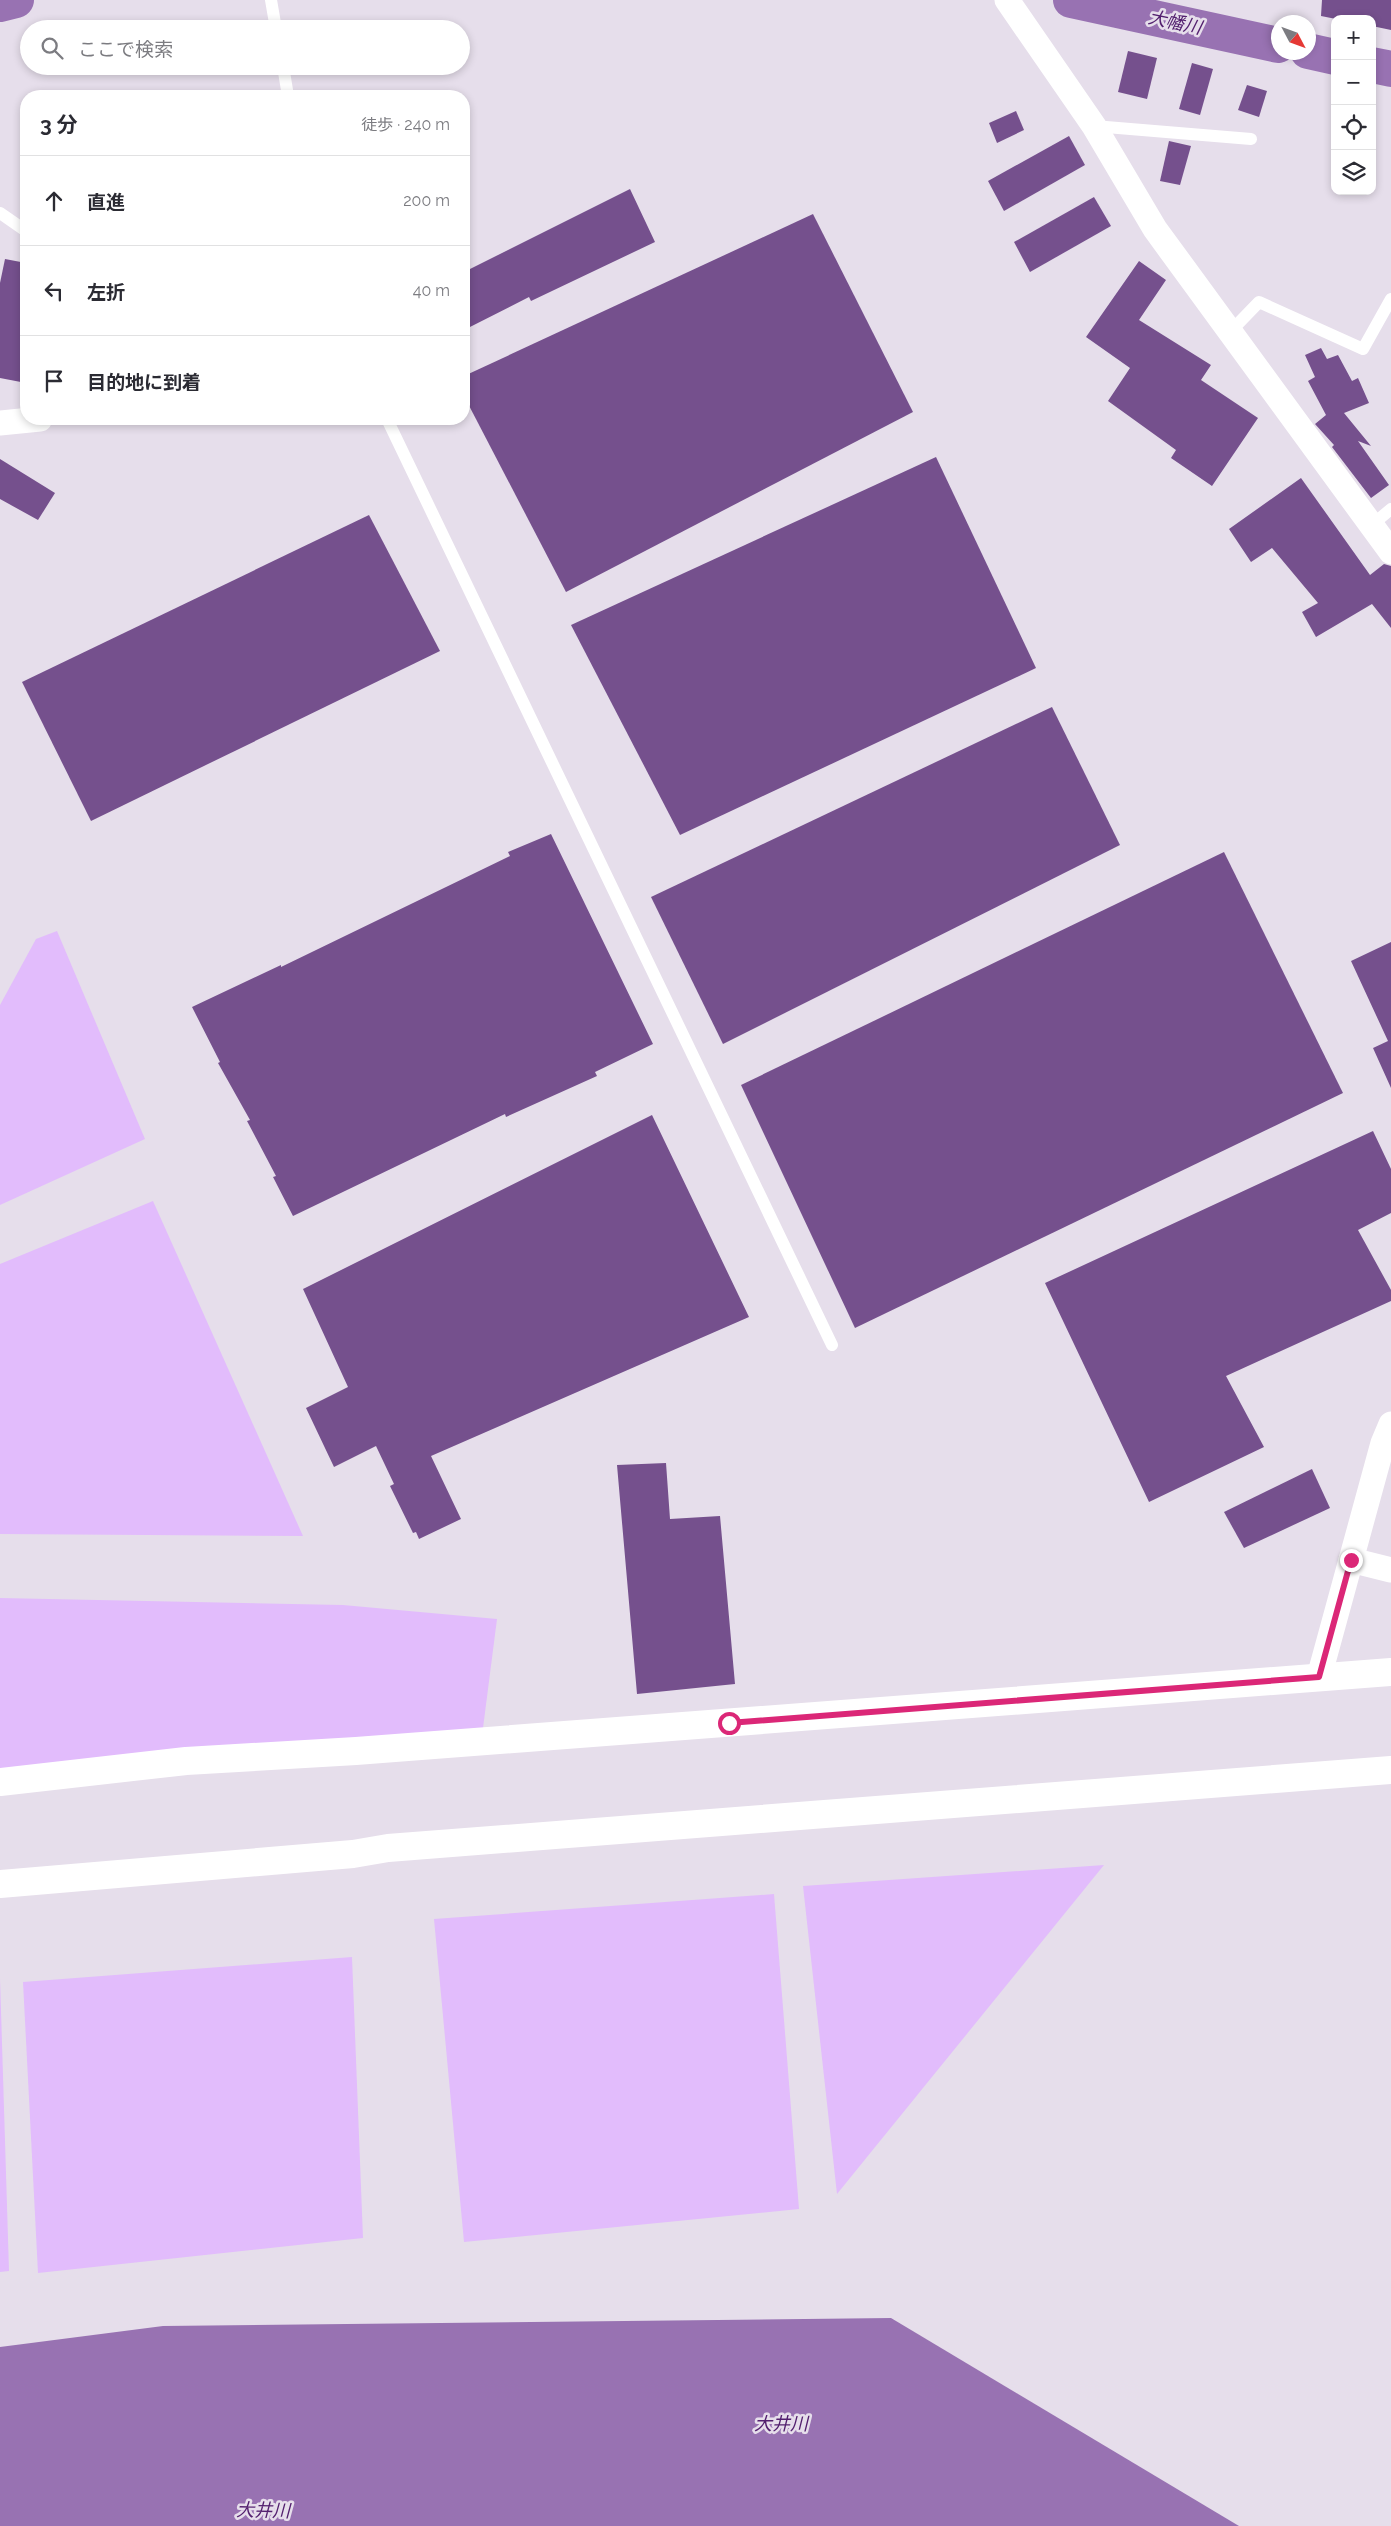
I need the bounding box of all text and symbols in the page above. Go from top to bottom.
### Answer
water label: 大幡川 [1146,6,1206,38]
north arrow [1271,15,1316,60]
map controls [1331,15,1376,195]
button: + [1331,15,1376,60]
search box [20,20,470,75]
icon: search [38,34,66,62]
text: ここで検索 [78,38,173,60]
button: − [1331,60,1376,105]
button: locate [1331,105,1376,150]
text: 3 分 [40,112,78,137]
text: 徒歩 · 240 m [361,115,450,134]
button: layers [1331,150,1376,195]
icon: ahead [40,187,68,215]
text: 直進 [87,191,125,213]
text: 200 m [403,191,450,210]
icon: left [40,277,68,305]
text: 左折 [87,281,125,303]
text: 40 m [413,281,450,300]
icon: arrive [40,367,68,395]
text: 目的地に到着 [87,371,201,393]
route end [1340,1549,1363,1572]
route start [718,1712,741,1735]
water label: 大井川 [754,2413,810,2434]
water label: 大井川 [236,2499,292,2521]

